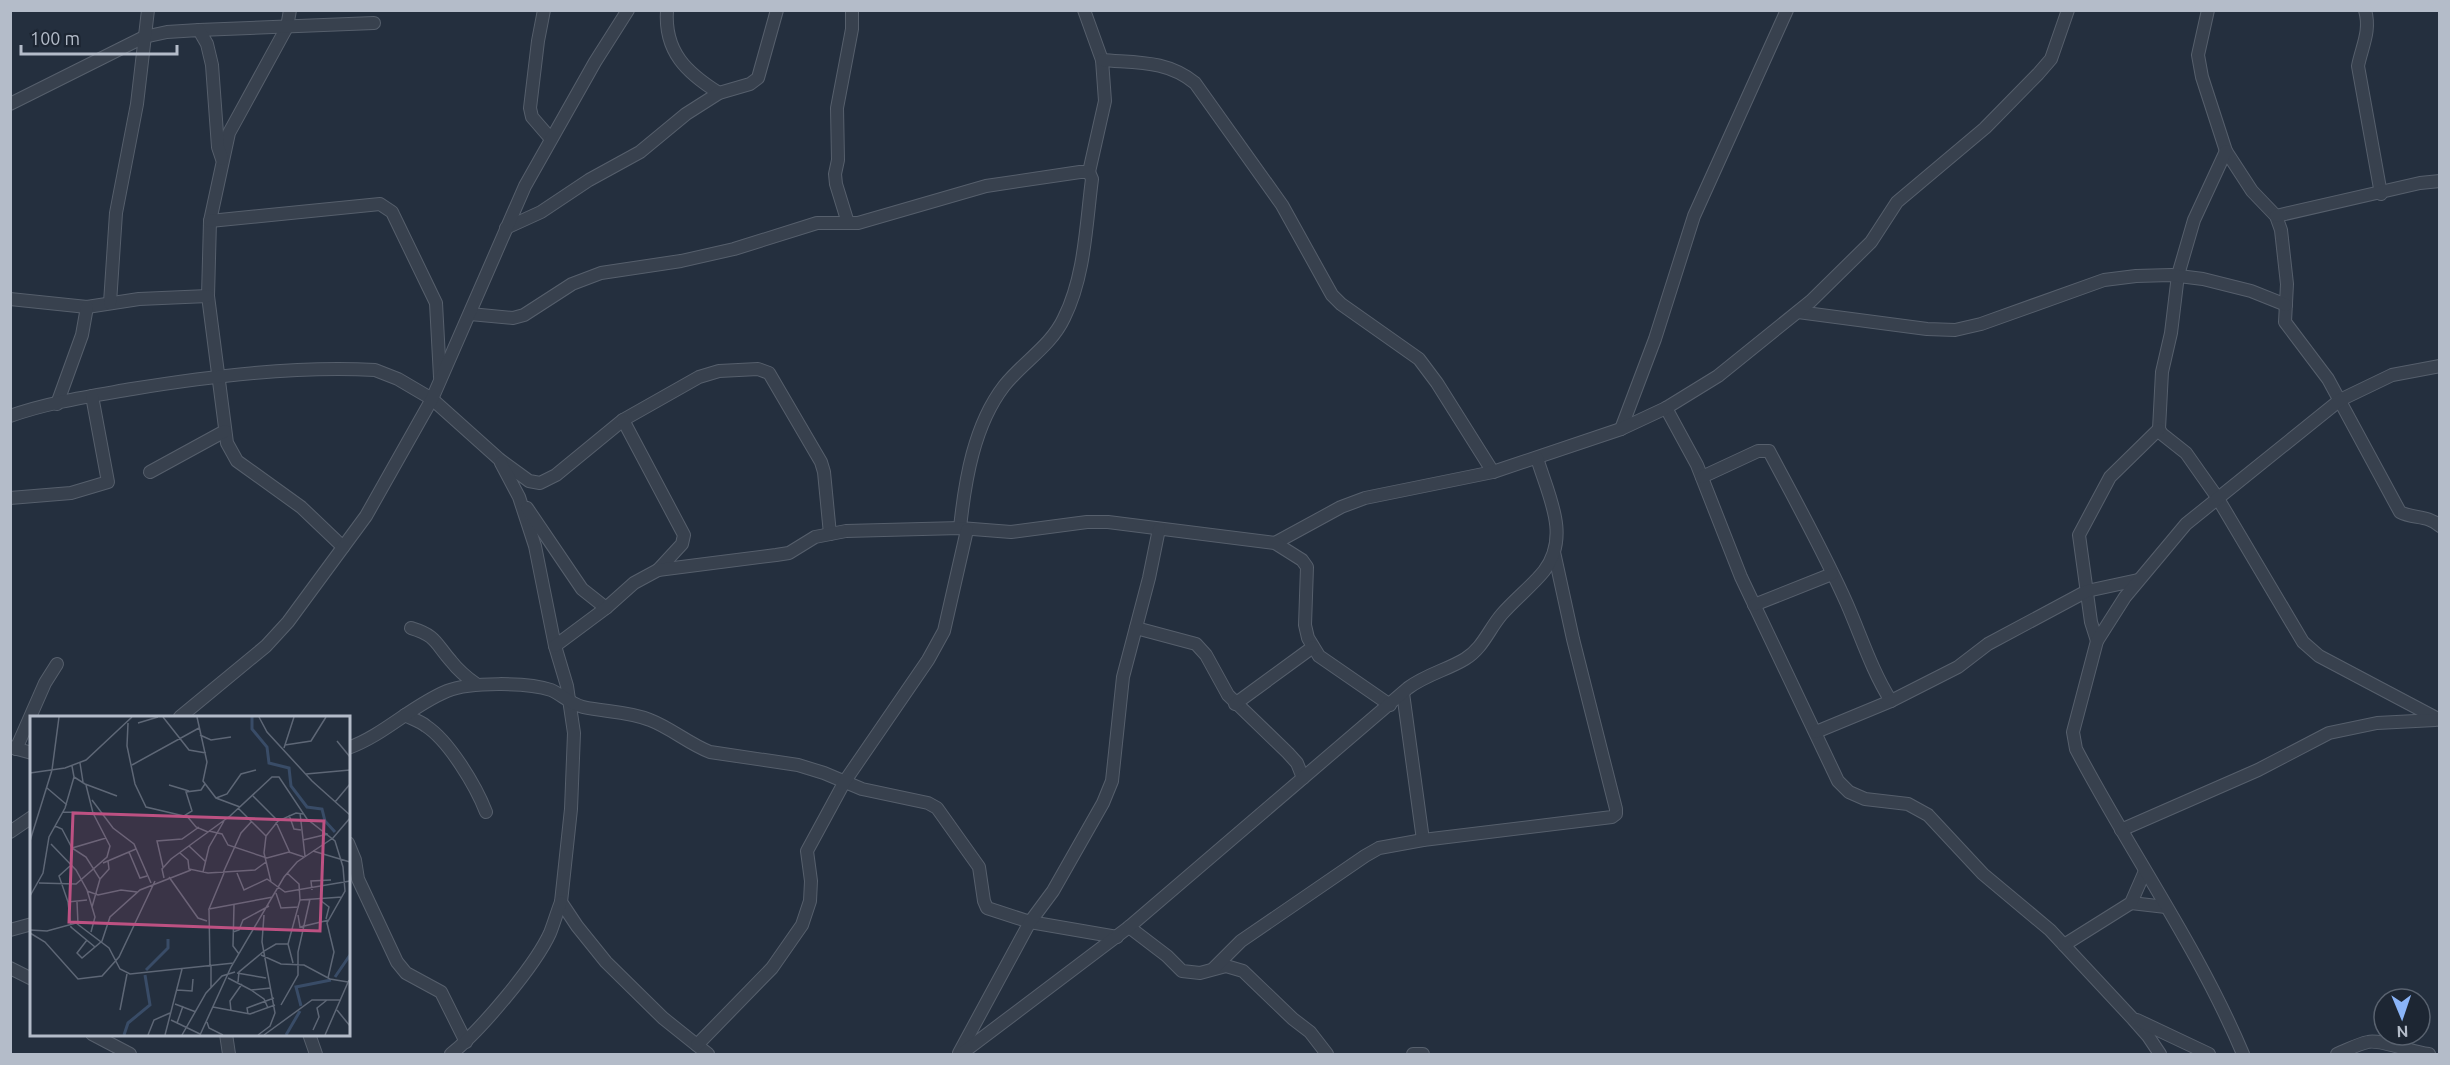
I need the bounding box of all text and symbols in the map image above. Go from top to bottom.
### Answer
scale bar [21,18,177,56]
text: 100 m [30,28,80,48]
inset map [30,716,350,1035]
north arrow [2372,987,2432,1047]
text: N [2396,1023,2409,1041]

